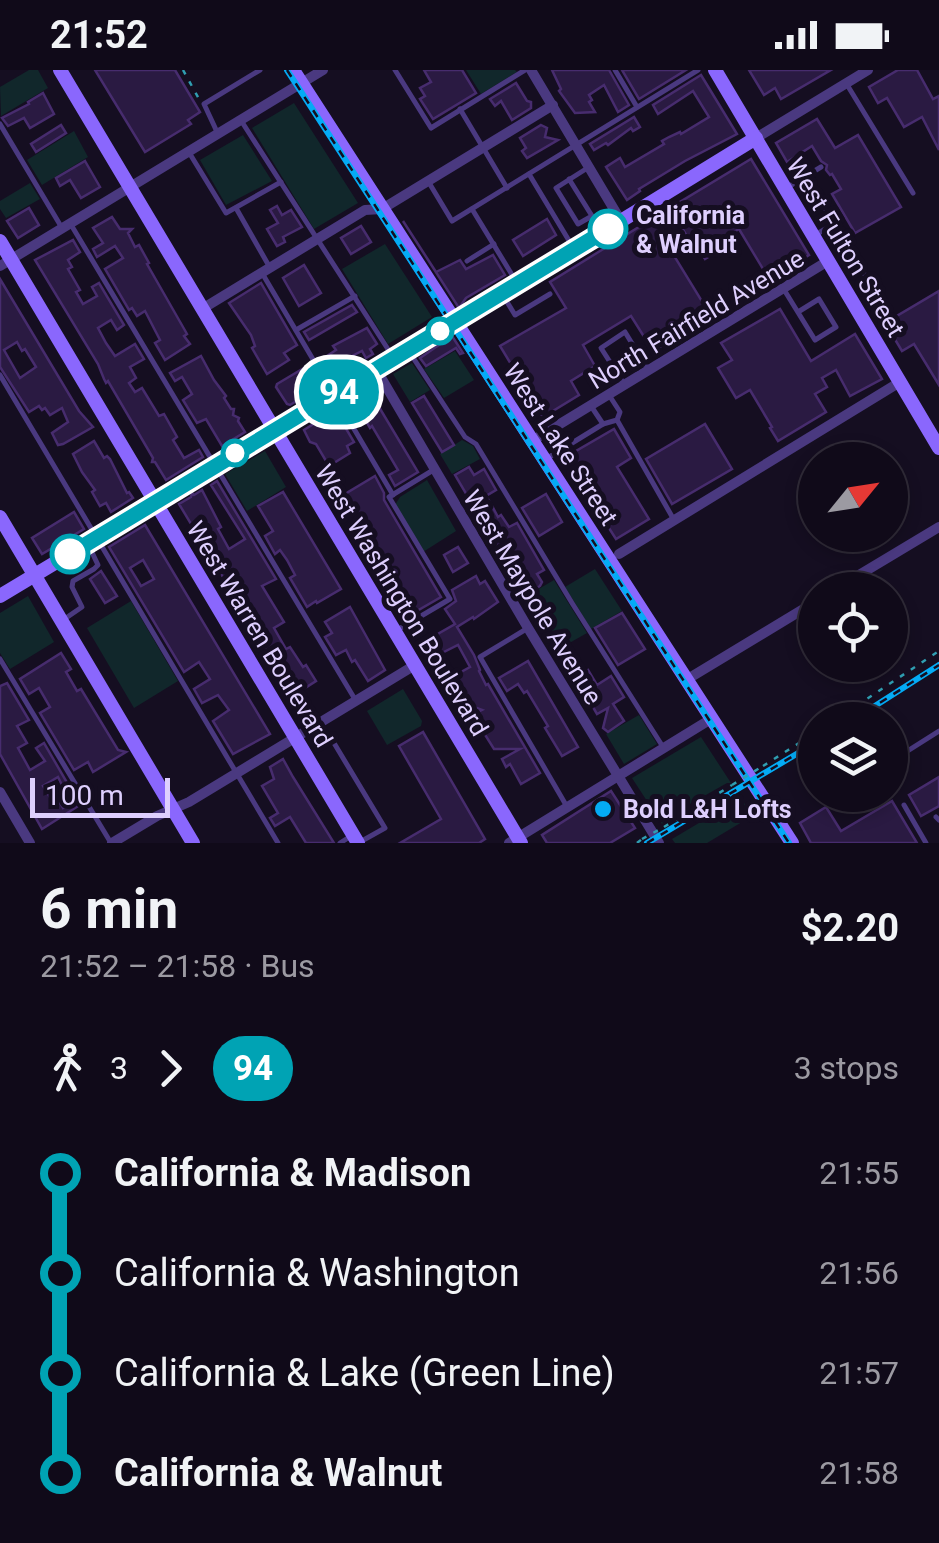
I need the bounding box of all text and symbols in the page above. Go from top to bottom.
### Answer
text: 21:52 [50,13,148,57]
street label: West Fulton Street [781,152,911,342]
place label: California & Walnut [636,201,745,259]
marker: California & Walnut [589,210,627,248]
street label: North Fairfield Avenue [583,244,809,395]
unlabelled marker [427,318,453,344]
street label: West Lake Street [497,358,624,531]
line badge: 94 [294,360,384,424]
text: 94 [319,372,359,413]
unlabelled marker [222,440,248,466]
north arrow [798,442,908,552]
map controls [798,442,908,812]
street label: West Washington Boulevard [309,459,494,741]
street label: West Maypole Avenue [457,485,608,710]
street label: West Warren Boulevard [181,516,339,752]
unlabelled marker [51,535,89,573]
button: locate [798,572,908,682]
button: layers [798,702,908,812]
scale bar [30,773,170,818]
text: 100 m [45,779,124,812]
place label: Bold L&H Lofts [623,795,792,824]
marker: Bold L&H Lofts [592,798,614,820]
text: 6 min [40,877,178,941]
text: $2.20 [801,906,899,950]
text: 21:52 – 21:58 · Bus [40,947,315,985]
icon: walk [40,1041,95,1096]
icon: forward [143,1041,198,1096]
text: 94 [233,1048,273,1089]
text: 3 [110,1049,128,1087]
text: 3 stops [794,1049,899,1087]
text: California & Madison [114,1151,471,1195]
text: 21:55 [819,1154,899,1192]
text: California & Washington [114,1251,520,1295]
text: 21:56 [819,1254,899,1292]
text: California & Lake (Green Line) [114,1351,615,1395]
text: 21:57 [819,1354,899,1392]
text: California & Walnut [114,1451,442,1495]
text: 21:58 [819,1454,899,1492]

